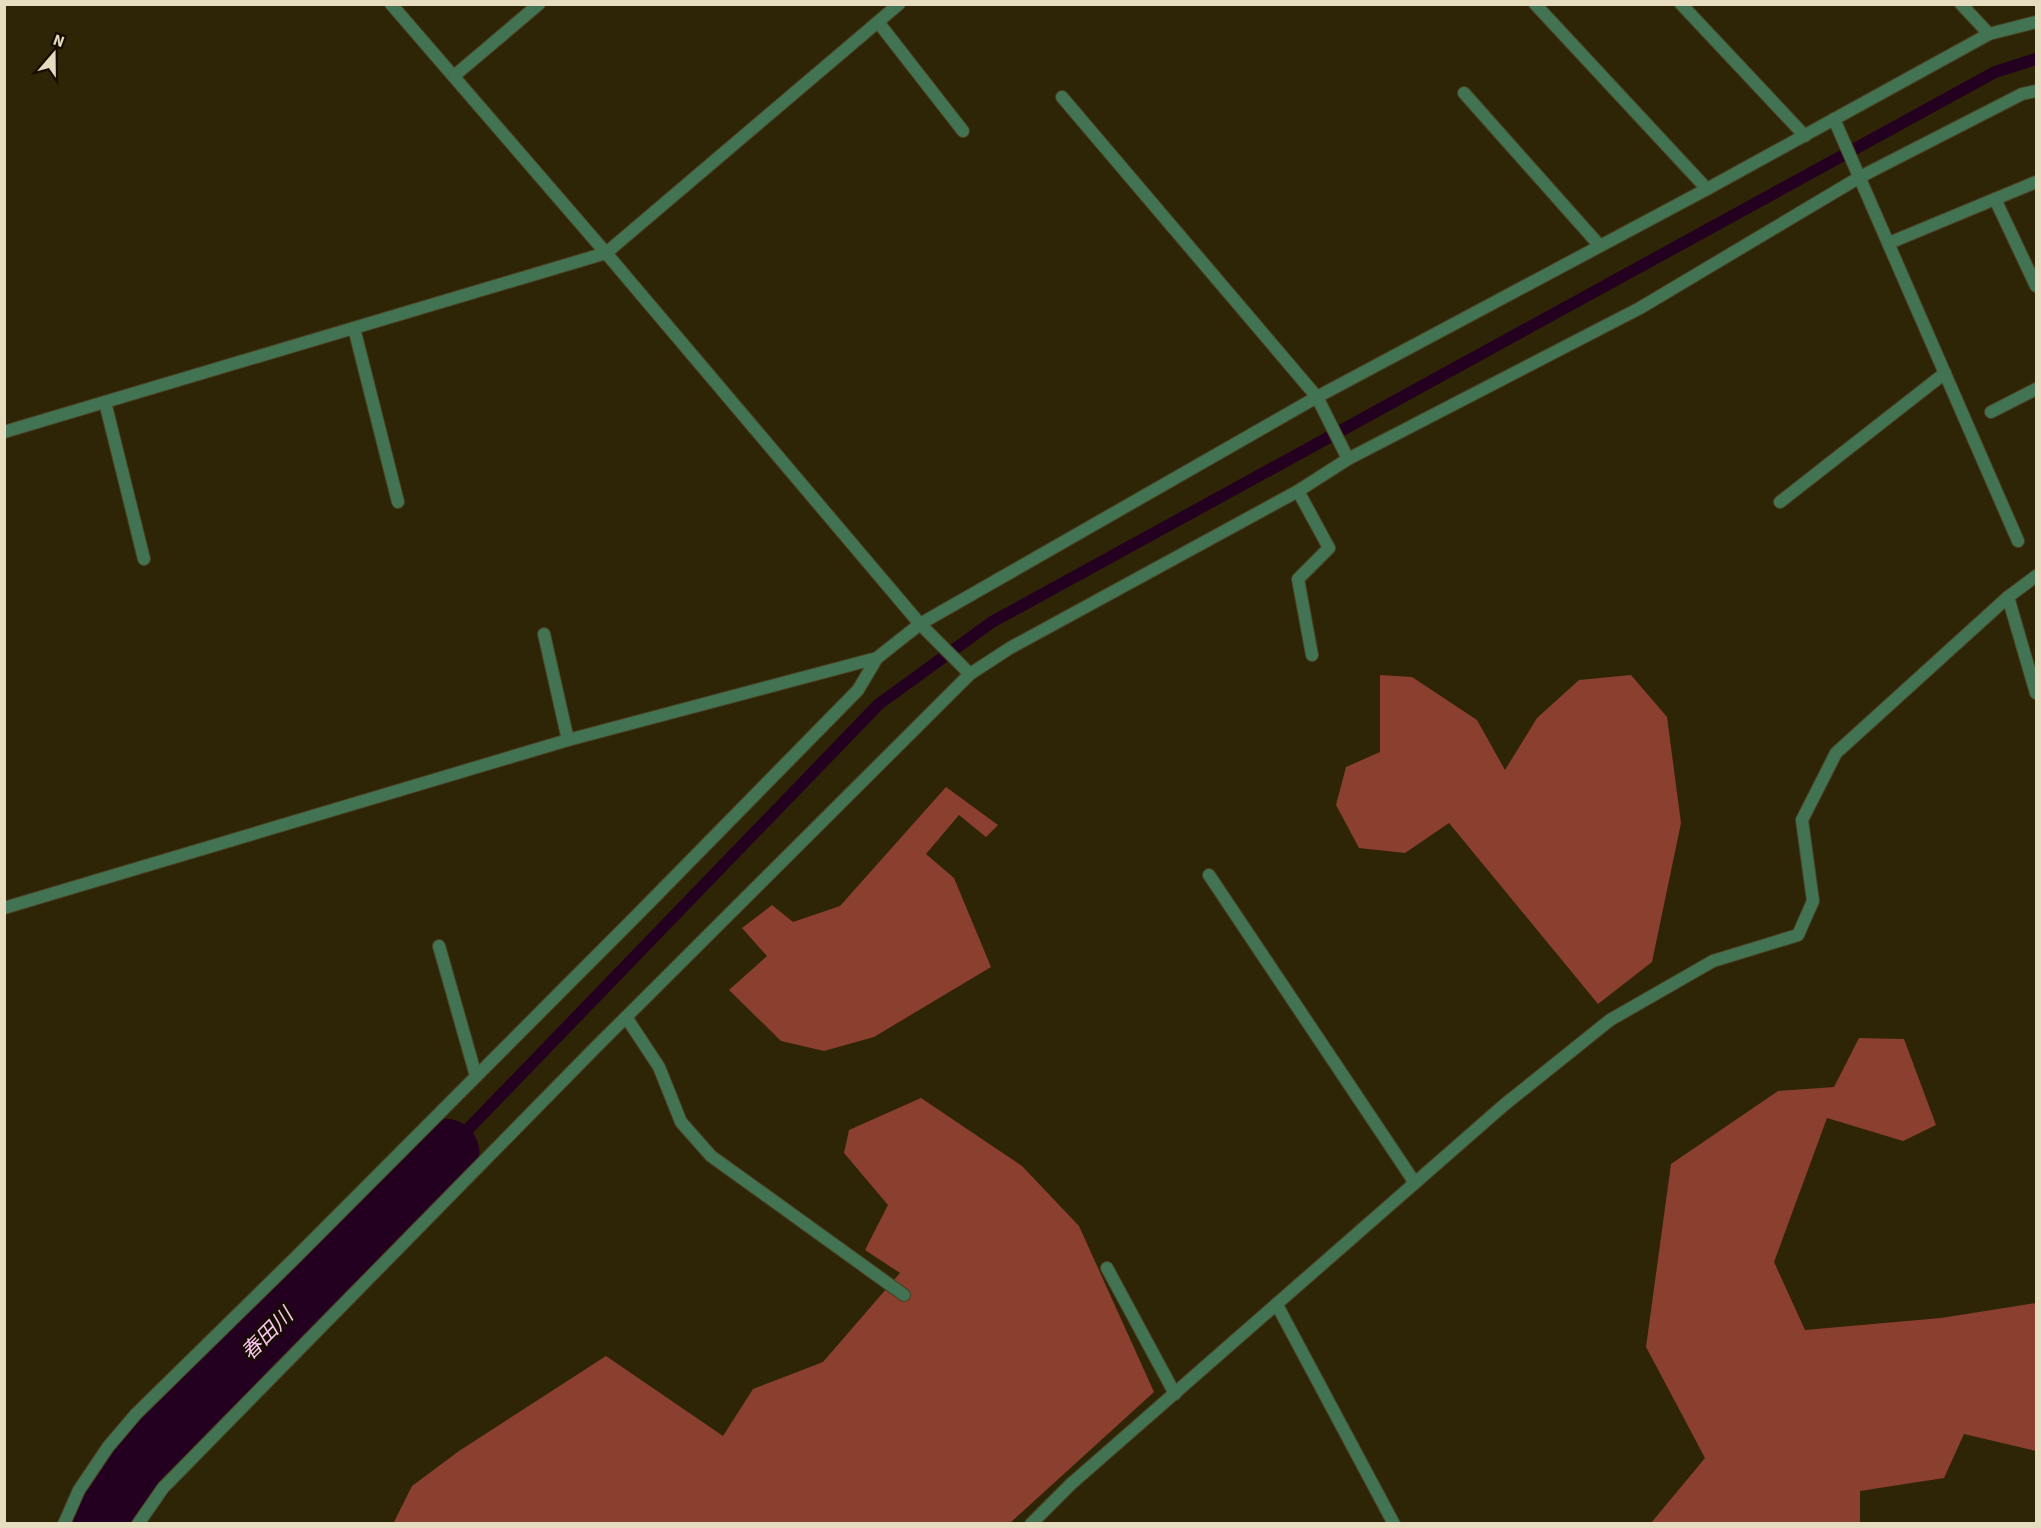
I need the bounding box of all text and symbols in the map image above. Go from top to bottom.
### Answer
north arrow [24,24,84,84]
text: N [50,29,68,53]
water label: 春田川 [234,1300,301,1367]

